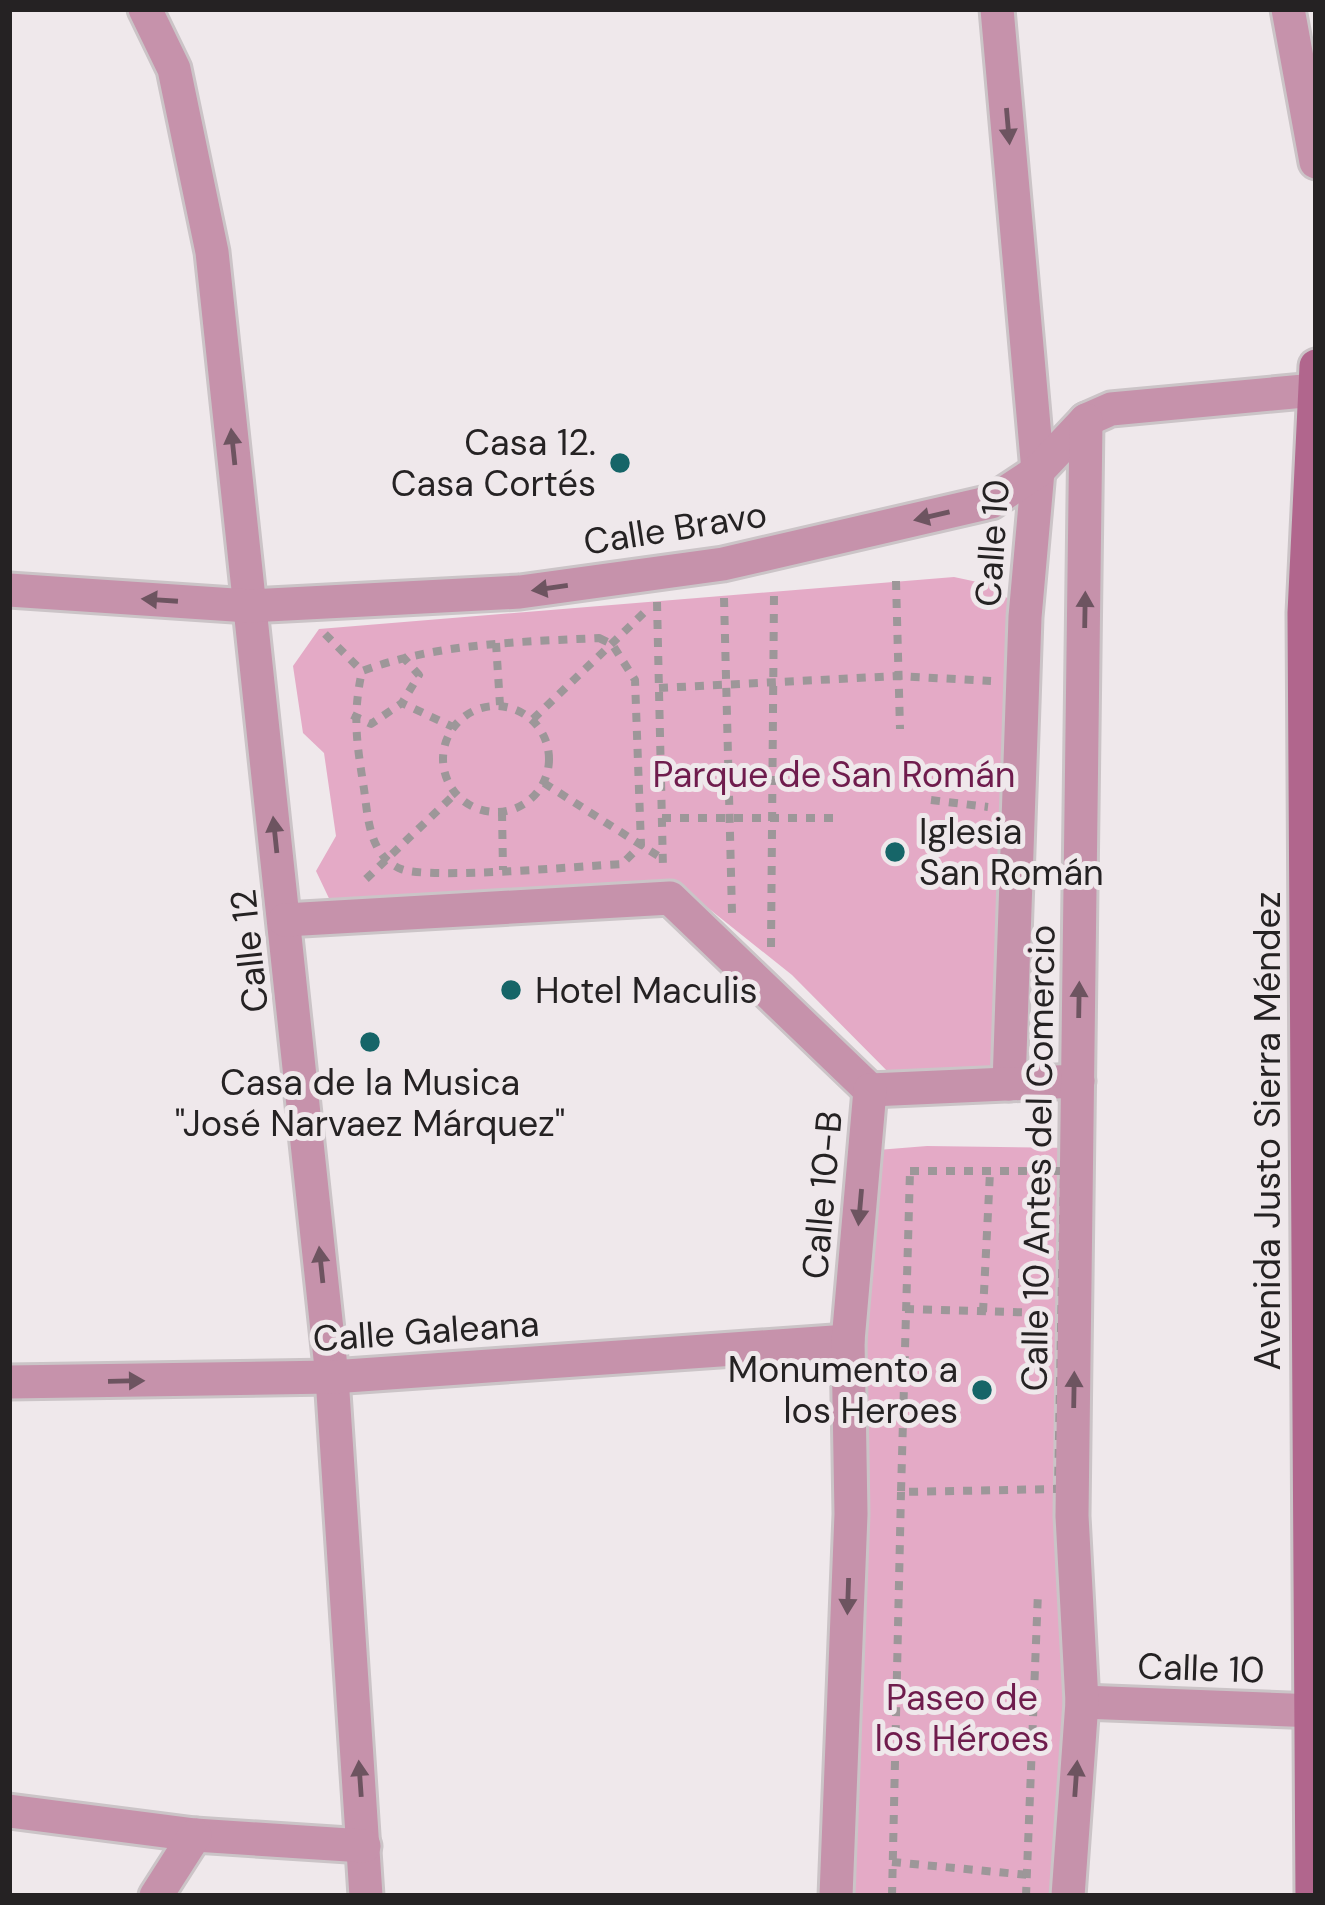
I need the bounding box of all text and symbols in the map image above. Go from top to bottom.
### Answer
one-way arrow [998,107,1017,145]
place label: Casa 12. Casa Cortés [391,419,596,507]
one-way arrow [223,428,242,466]
marker: Casa 12. Casa Cortés [607,450,633,476]
street label: Calle 10 [964,478,1020,608]
street label: Calle Bravo [580,490,770,566]
one-way arrow [913,507,951,526]
one-way arrow [530,579,568,598]
one-way arrow [140,590,178,609]
one-way arrow [1075,590,1094,628]
park label: Parque de San Román [653,751,1015,798]
place label: Iglesia San Román [919,808,1104,896]
one-way arrow [266,816,285,853]
marker: Iglesia San Román [882,839,908,865]
street label: Calle 12 [219,887,279,1015]
street label: Avenida Justo Sierra Méndez [1244,892,1291,1370]
street label: Calle 10 Antes del Comercio [1010,924,1066,1392]
place label: Hotel Maculis [535,967,758,1014]
marker: Hotel Maculis [498,977,524,1003]
one-way arrow [1070,980,1089,1018]
marker: Casa de la Musica "José Narvaez Márquez" [357,1029,383,1055]
place label: Casa de la Musica "José Narvaez Márquez" [175,1059,565,1147]
street label: Calle 10-B [791,1109,853,1281]
one-way arrow [850,1189,869,1226]
one-way arrow [311,1246,330,1283]
street label: Calle Galeana [311,1300,541,1362]
place label: Monumento a los Heroes [728,1346,958,1434]
one-way arrow [1064,1370,1084,1408]
one-way arrow [108,1371,146,1390]
marker: Monumento a los Heroes [969,1377,995,1403]
one-way arrow [838,1578,857,1616]
street label: Calle 10 [1137,1642,1265,1694]
park label: Paseo de los Héroes [875,1674,1049,1762]
one-way arrow [350,1760,369,1797]
one-way arrow [1067,1760,1086,1797]

